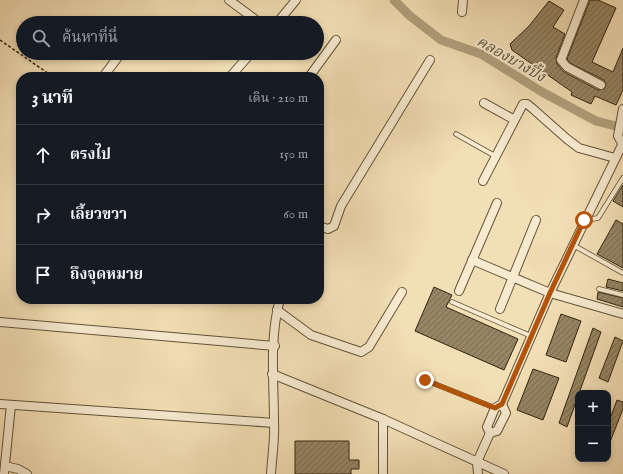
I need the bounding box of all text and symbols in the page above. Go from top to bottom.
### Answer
search box [16,16,324,60]
icon: search [30,27,52,49]
text: ค้นหาที่นี่ [62,28,118,47]
water label: คลองบางปิ้ง [473,30,550,86]
text: 3 นาที [32,88,73,109]
text: เดิน · 210 m [248,90,308,107]
icon: ahead [32,144,54,166]
text: ตรงไป [70,145,111,164]
text: 150 m [279,146,308,163]
icon: right [32,204,54,226]
text: เลี้ยวขวา [70,205,127,224]
text: 60 m [283,206,308,223]
route start [575,211,593,229]
icon: arrive [32,264,54,286]
text: ถึงจุดหมาย [70,265,143,284]
route end [416,371,434,389]
map controls [575,390,611,462]
button: + [575,390,611,426]
button: − [575,426,611,462]

